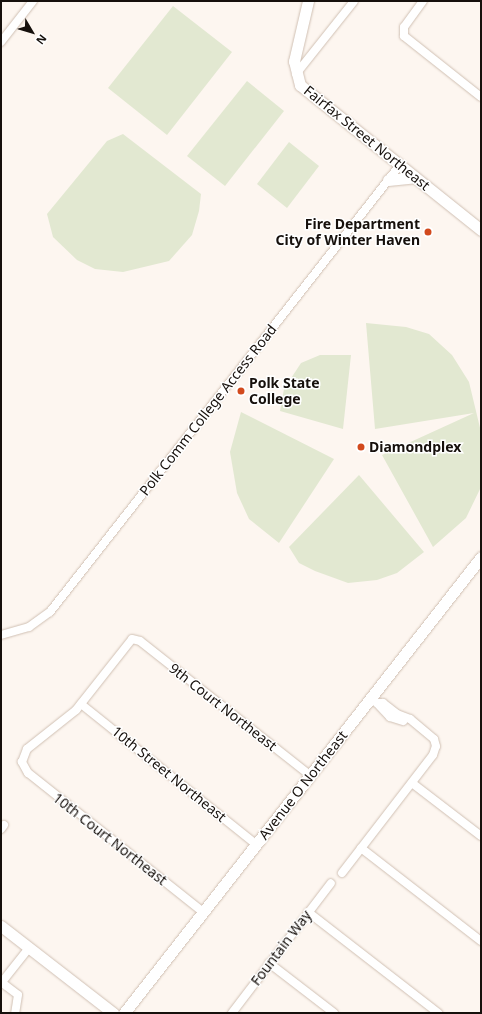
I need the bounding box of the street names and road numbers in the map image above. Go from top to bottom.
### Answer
street label: Fairfax Street Northeast [301,82,433,194]
street label: Polk Comm College Access Road [136,321,280,499]
street label: 9th Court Northeast [166,660,280,754]
street label: 10th Street Northeast [108,723,230,825]
street label: Avenue O Northeast [255,727,351,843]
street label: 10th Court Northeast [50,789,170,889]
street label: Fountain Way [247,907,315,989]

